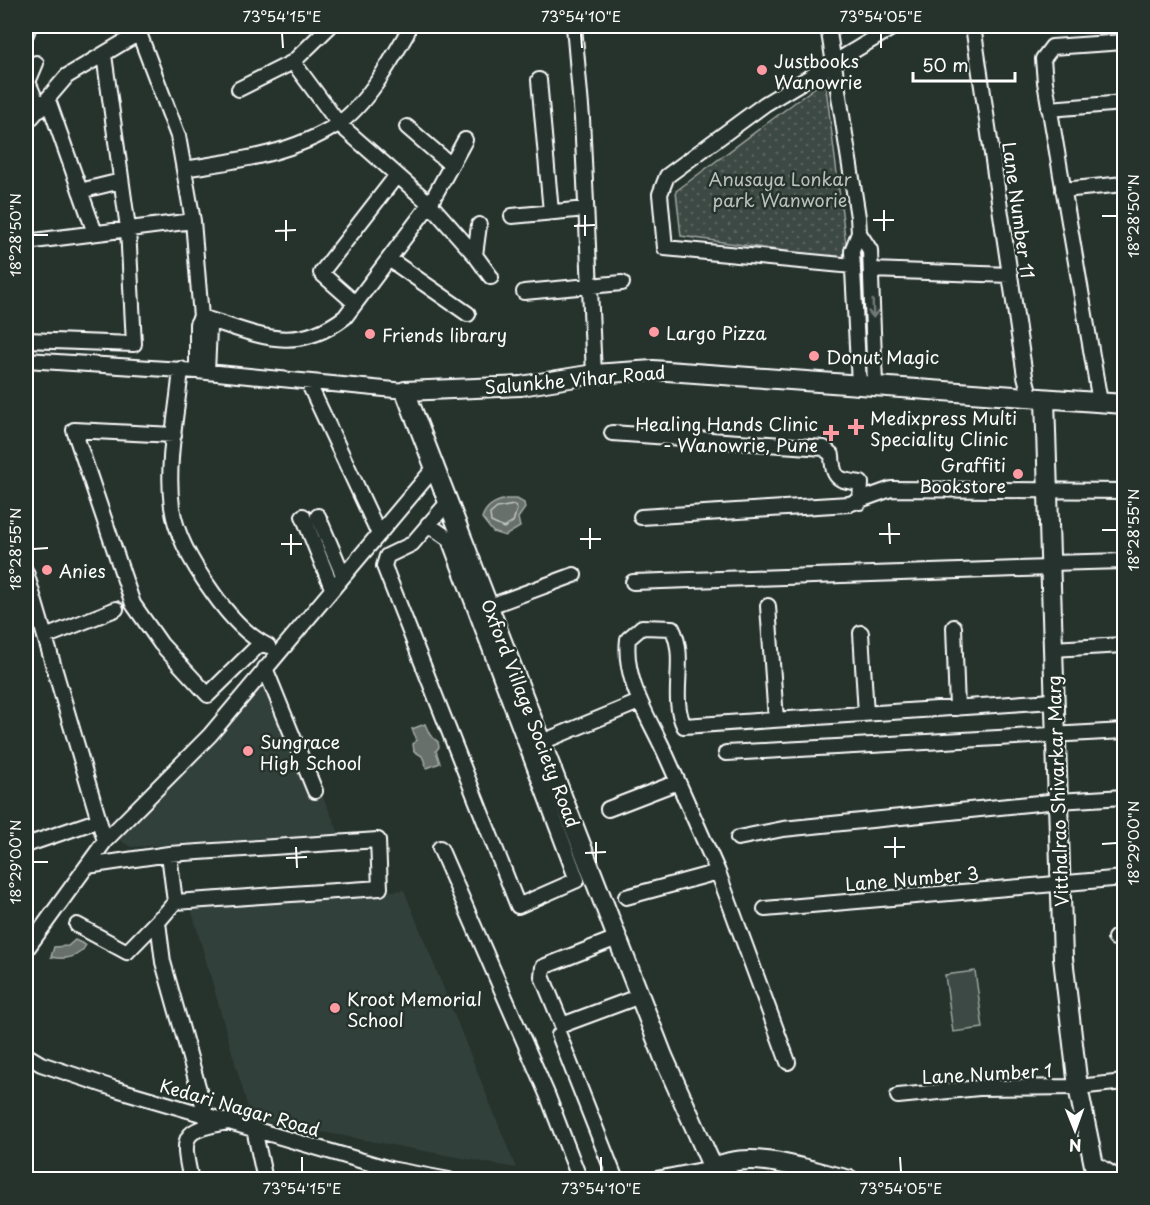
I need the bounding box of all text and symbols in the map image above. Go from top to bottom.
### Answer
text: 73°54'15"E [243,4,321,27]
text: 73°54'10"E [541,4,621,27]
text: 73°54'05"E [840,4,922,27]
scale bar [913,45,1015,83]
place label: Justbooks Wanowrie [774,47,862,95]
text: 50 m [922,51,969,78]
marker: Justbooks Wanowrie [755,63,769,77]
street label: Lane Number 11 [996,140,1042,280]
park label: Anusaya Lonkar park Wanworie [708,165,852,213]
text: 18°28'50"N [1121,174,1144,258]
text: 18°28'50"N [3,193,26,277]
one-way arrow [867,299,878,319]
place label: Largo Pizza [666,319,767,346]
place label: Friends library [382,321,507,348]
marker: Largo Pizza [647,325,661,339]
marker: Friends library [363,327,377,341]
place label: Donut Magic [826,343,939,370]
marker: Donut Magic [807,349,821,363]
street label: Salunkhe Vihar Road [484,358,666,400]
place label: Medixpress Multi Speciality Clinic [870,404,1017,452]
place label: Healing Hands Clinic - Wanowrie, Pune [635,410,818,458]
marker: Medixpress Multi Speciality Clinic [847,418,865,436]
marker: Healing Hands Clinic - Wanowrie, Pune [822,424,840,442]
place label: Graffiti Bookstore [919,451,1006,499]
marker: Graffiti Bookstore [1011,467,1025,481]
text: 18°28'55"N [1121,488,1144,572]
text: 18°28'55"N [3,507,26,591]
place label: Anies [59,557,106,584]
marker: Anies [40,563,54,577]
street label: Oxford Village Society Road [475,595,587,831]
street label: Vitthalrao Shivarkar Marg [1039,675,1075,907]
place label: Sungrace High School [260,728,362,776]
marker: Sungrace High School [241,744,255,758]
text: 18°29'00"N [1121,801,1144,885]
text: 18°29'00"N [3,820,26,904]
street label: Lane Number 3 [844,859,980,897]
place label: Kroot Memorial School [347,985,482,1033]
marker: Kroot Memorial School [328,1001,342,1015]
street label: Lane Number 1 [921,1056,1053,1090]
street label: Kedari Nagar Road [157,1071,323,1143]
north arrow [1045,1100,1105,1160]
text: N [1069,1134,1082,1158]
text: 73°54'15"E [263,1176,341,1199]
text: 73°54'10"E [561,1176,641,1199]
text: 73°54'05"E [860,1176,942,1199]

